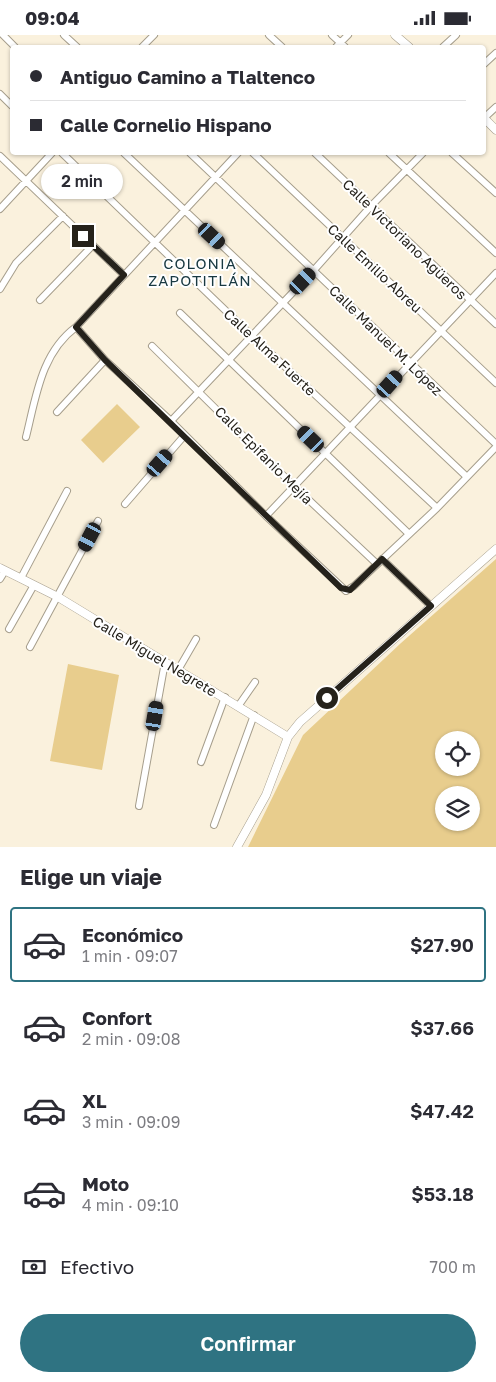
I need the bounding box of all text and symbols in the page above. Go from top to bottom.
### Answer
text: 09:04 [25,6,80,29]
text: Antiguo Camino a Tlaltenco [60,65,315,88]
text: Calle Cornelio Hispano [60,113,272,136]
callout: 2 min [42,163,124,199]
text: 2 min [61,171,103,191]
street label: Calle Victoriano Agüeros [339,175,471,303]
car [195,220,228,252]
street label: Calle Emilio Abreu [324,220,426,316]
route end [72,225,94,247]
district label: COLONIA ZAPOTITLÁN [148,254,252,289]
car [287,265,318,297]
street label: Calle Manuel M. López [326,281,446,399]
street label: Calle Alma Fuerte [220,305,320,399]
car [374,368,405,400]
street label: Calle Epifanio Mejía [212,403,316,507]
car [294,423,327,455]
car [144,447,175,479]
car [76,520,103,554]
street label: Calle Miguel Negrete [90,612,220,700]
route start [316,687,338,709]
car [145,700,164,732]
map controls [435,731,480,831]
button: locate [435,731,480,776]
button: layers [435,786,480,831]
text: Elige un viaje [20,863,162,890]
icon: car [22,922,67,967]
text: Económico [82,923,183,946]
text: $27.90 [410,933,474,956]
text: 1 min · 09:07 [82,946,178,966]
icon: car [22,1005,67,1050]
text: Confort [82,1006,152,1029]
text: $37.66 [410,1016,474,1039]
text: 2 min · 09:08 [82,1029,180,1049]
icon: car [22,1088,67,1133]
text: XL [82,1089,107,1112]
text: $47.42 [410,1099,474,1122]
text: 3 min · 09:09 [82,1112,180,1132]
icon: car [22,1171,67,1216]
text: Moto [82,1172,129,1195]
text: $53.18 [411,1182,474,1205]
text: 4 min · 09:10 [82,1195,179,1215]
icon: cash [20,1253,48,1281]
text: Efectivo [60,1255,134,1278]
text: 700 m [430,1257,476,1277]
button: Confirmar [20,1314,476,1372]

